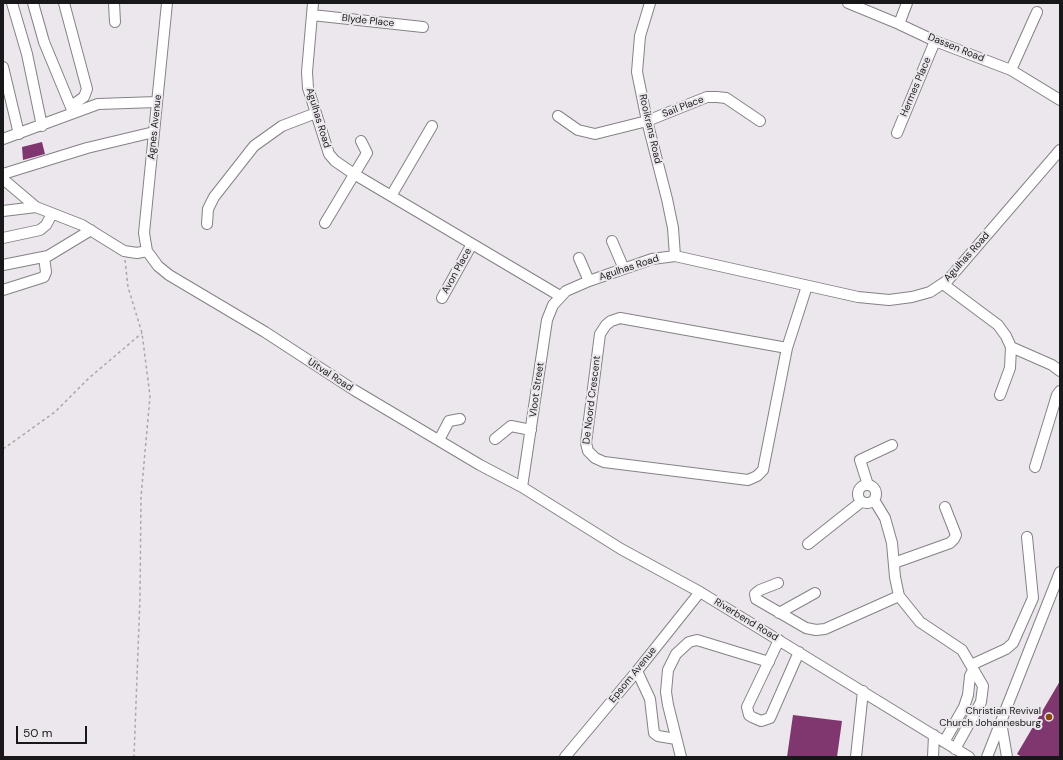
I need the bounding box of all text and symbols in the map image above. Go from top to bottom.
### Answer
street label: Blyde Place [341,12,395,30]
street label: Dassen Road [926,31,986,65]
street label: Hermes Place [898,56,934,118]
street label: Agulhas Road [303,86,333,150]
street label: Rooikrans Road [636,93,664,165]
street label: Agnes Avenue [146,94,164,160]
street label: Sail Place [661,94,705,120]
street label: Agulhas Road [942,230,992,284]
street label: Avon Place [440,246,474,296]
street label: Agulhas Road [598,253,660,283]
street label: De Noord Crescent [581,355,603,445]
street label: Uitval Road [305,356,355,394]
street label: Vloot Street [527,362,547,418]
street label: Riverbend Road [712,596,780,644]
street label: Epsom Avenue [607,645,659,705]
place label: Christian Revival Church Johannesburg [939,705,1041,728]
marker: Christian Revival Church Johannesburg [1044,712,1054,722]
scale bar [18,718,89,744]
text: 50 m [23,725,52,741]

